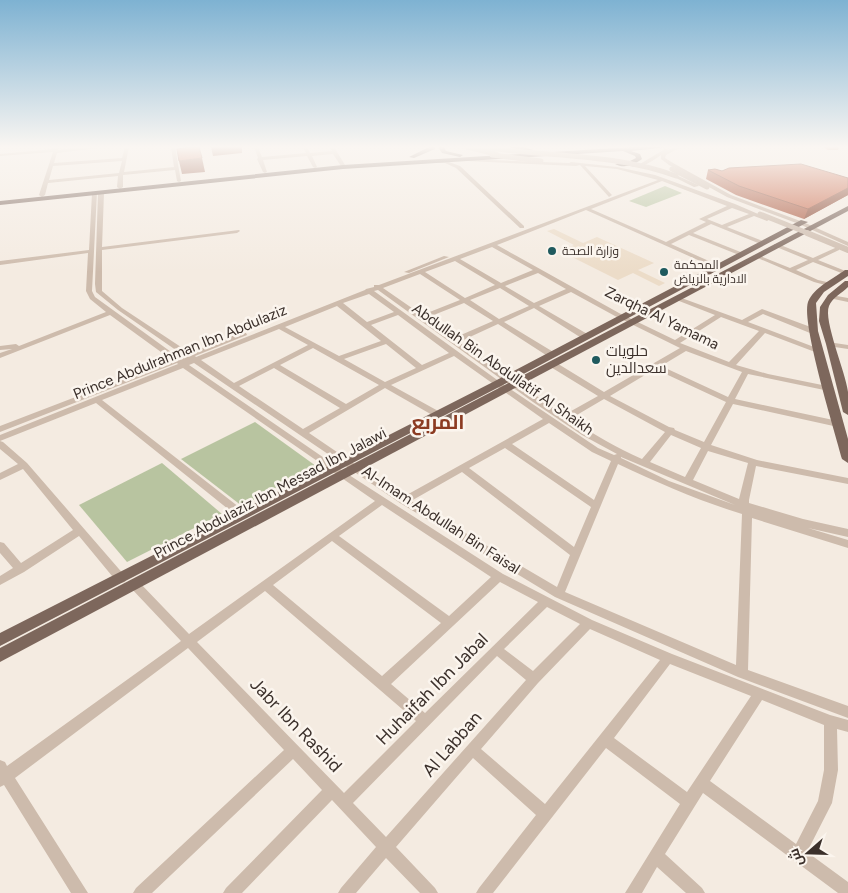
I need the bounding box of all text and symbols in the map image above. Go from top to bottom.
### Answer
place label: وزارة الصحة [562,244,619,258]
marker: وزارة الصحة [546,245,558,257]
place label: المحكمة الادارية بالرياض [674,258,747,286]
marker: المحكمة الادارية بالرياض [658,266,670,278]
street label: Zarqha Al Yamama [602,283,722,353]
street label: Abdullah Bin Abdullatif Al Shaikh [409,299,597,439]
street label: Prince Abdulrahman Ibn Abdulaziz [71,301,289,403]
place label: حلويات سعدالدين [606,342,667,378]
marker: حلويات سعدالدين [590,354,602,366]
district label: المربع [411,410,465,436]
street label: Prince Abdulaziz Ibn Messad Ibn Jalawi [151,424,389,562]
street label: Al-Imam Abdullah Bin Faisal [359,462,523,578]
street label: Huhaifah Ibn Jabal [371,628,493,750]
street label: Jabr Ibn Rashid [245,673,347,777]
street label: Al Labban [418,707,486,781]
north arrow [783,828,833,878]
text: ش [785,846,807,869]

